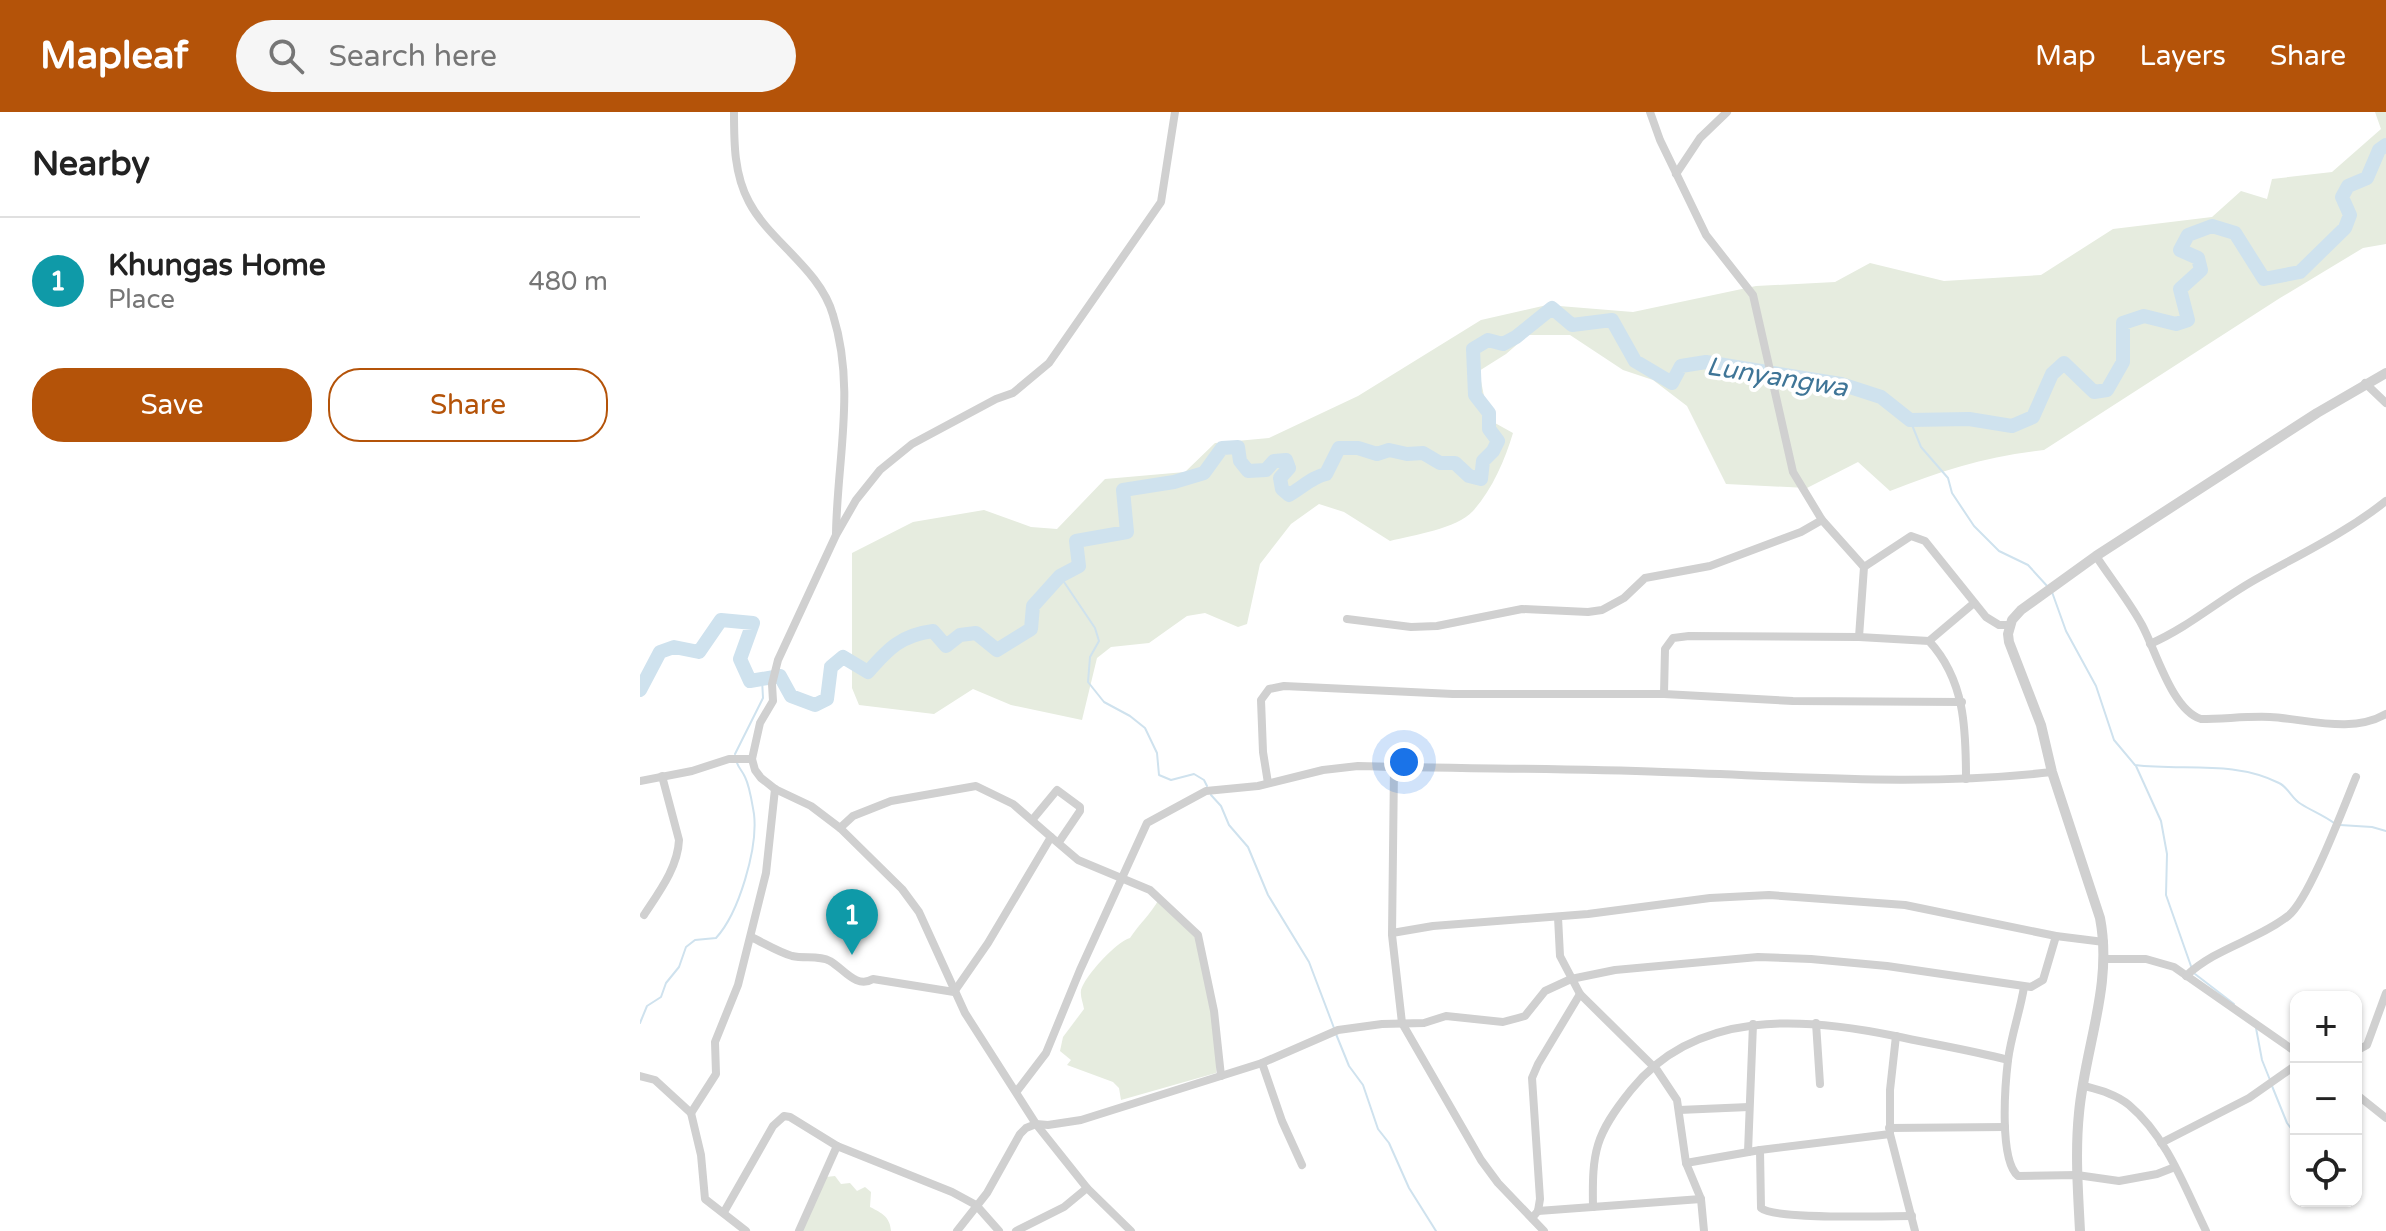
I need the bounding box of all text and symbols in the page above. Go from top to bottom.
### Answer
search box [236,20,796,92]
text: Mapleaf [40,33,188,79]
icon: search [264,34,308,78]
text: Search here [328,38,497,75]
text: Map [2035,39,2096,73]
text: Layers [2140,39,2226,73]
text: Share [2270,39,2346,73]
text: Nearby [32,144,150,185]
text: Khungas Home [108,247,326,284]
text: 1 [50,266,66,297]
text: 480 m [528,266,608,297]
text: Place [108,284,175,315]
water label: Lunyangwa [1704,351,1851,404]
button: Save [32,368,312,442]
button: Share [328,368,608,442]
your location [1384,742,1424,782]
pin: 1 [826,889,878,955]
map controls [2290,991,2362,1207]
button: + [2290,991,2362,1063]
button: − [2290,1063,2362,1135]
button: locate [2290,1135,2362,1207]

